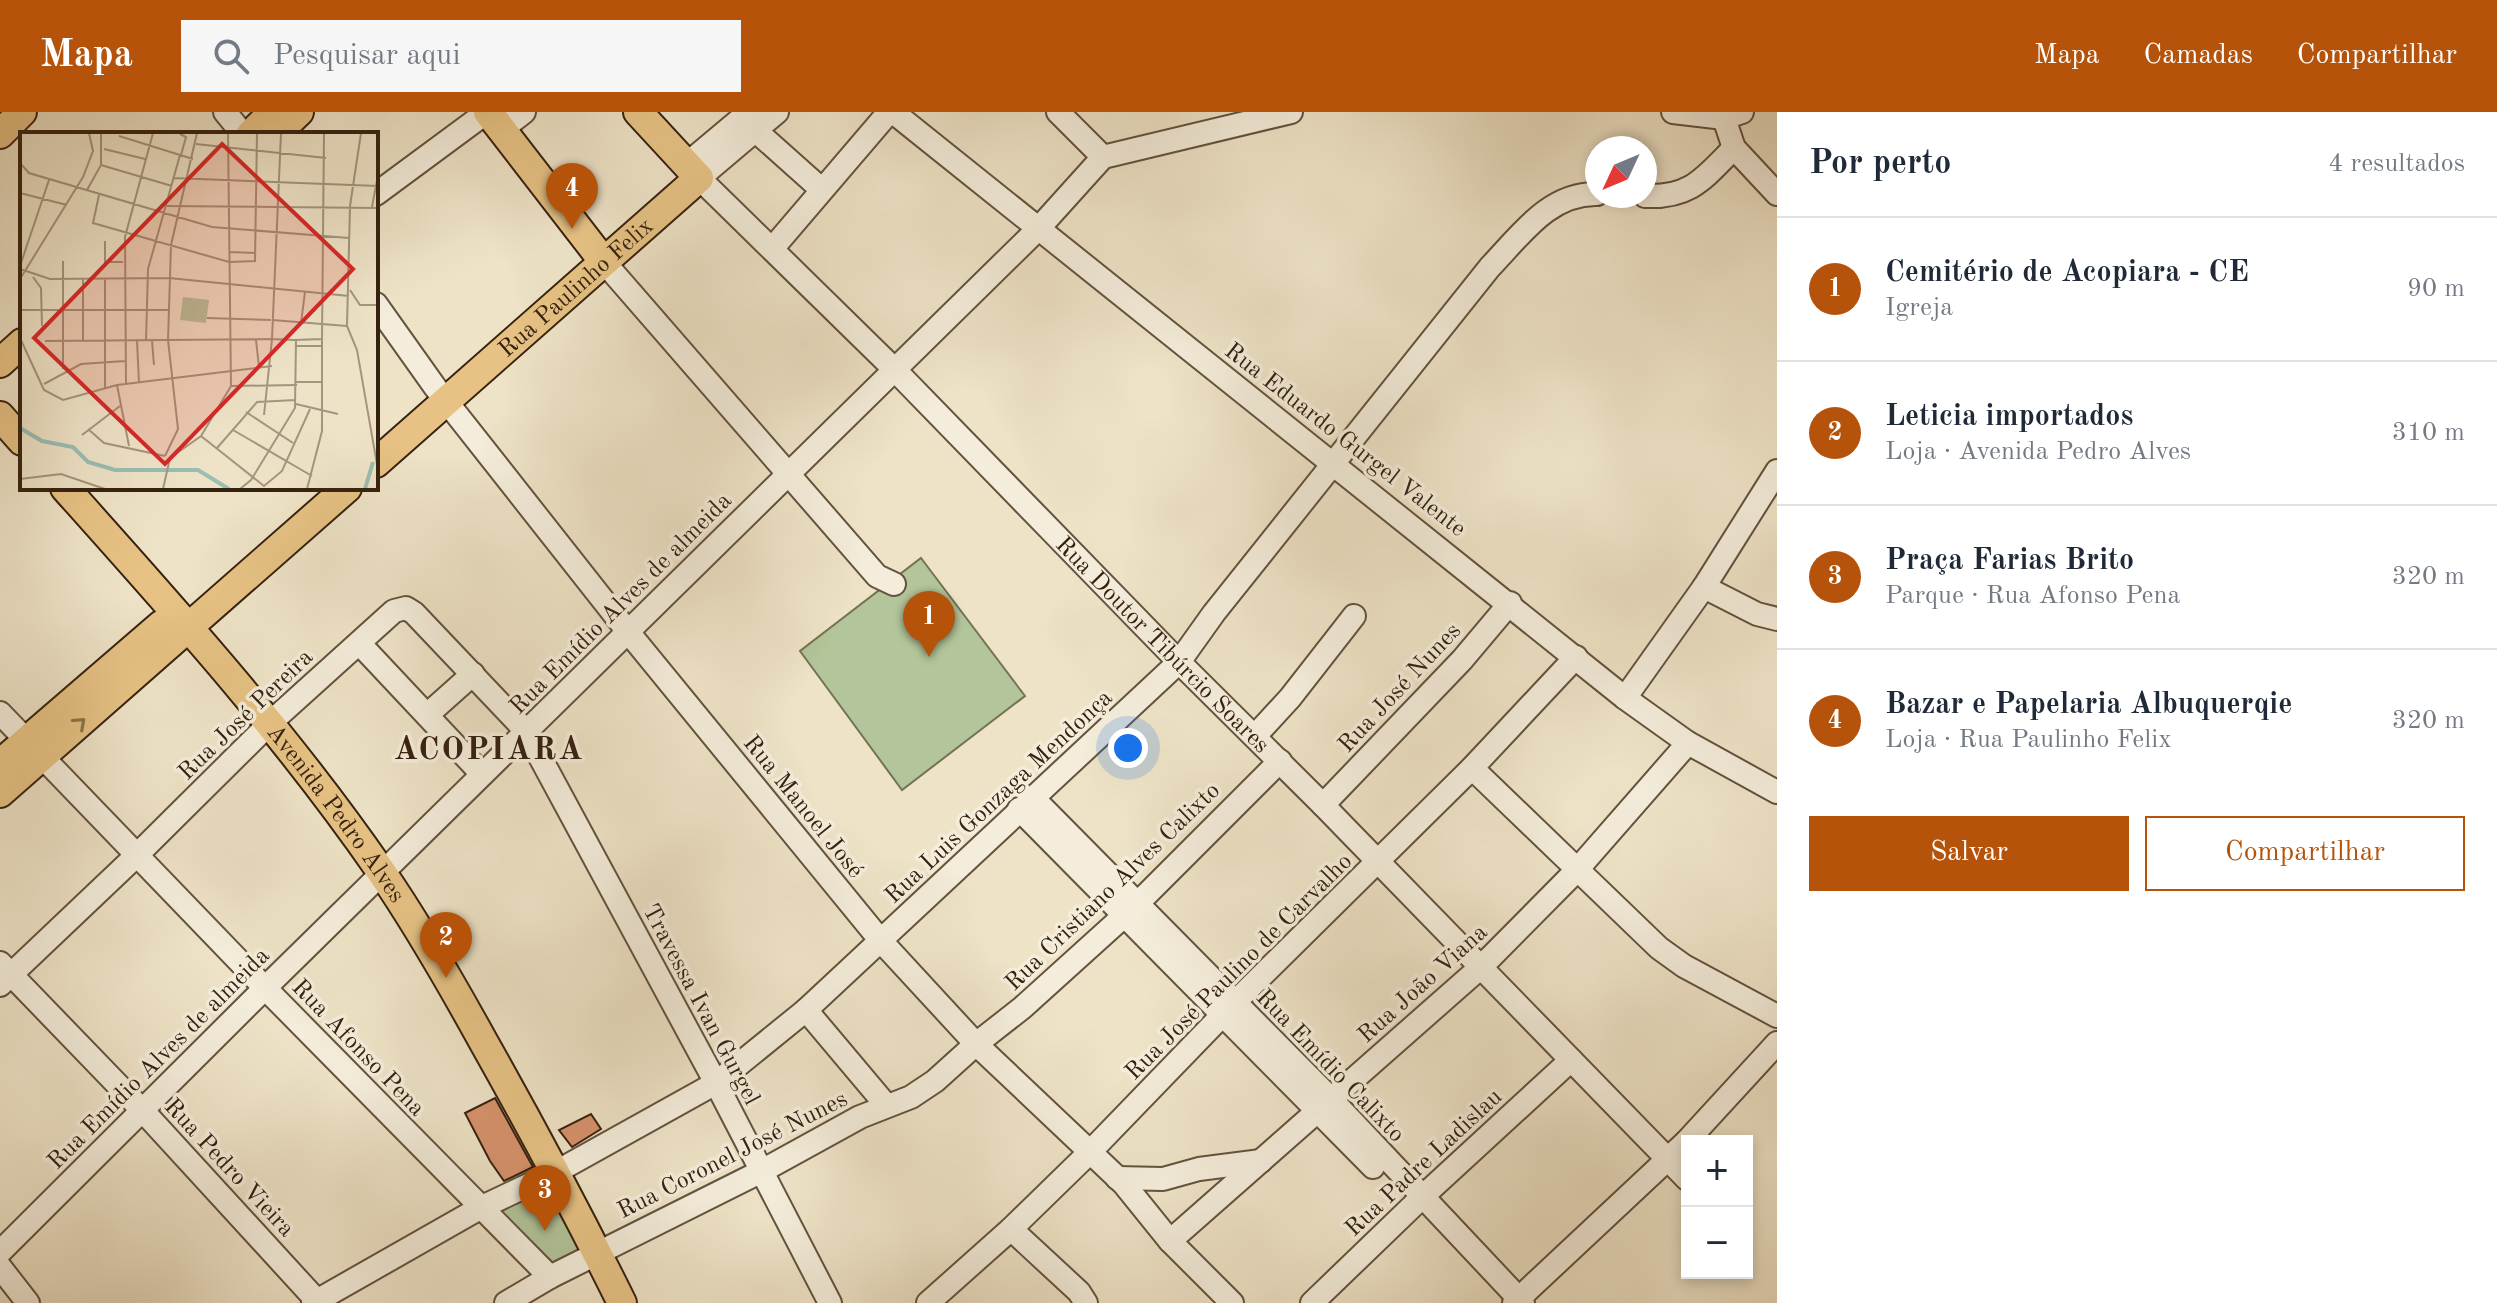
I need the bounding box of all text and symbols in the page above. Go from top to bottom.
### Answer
search box [181,20,741,92]
icon: search [209,34,253,78]
text: Mapa [40,37,133,75]
text: Pesquisar aqui [273,41,461,71]
text: Mapa [2034,42,2100,70]
text: Camadas [2144,42,2253,70]
text: Compartilhar [2297,42,2457,70]
inset map [20,132,378,490]
north arrow [1585,136,1657,208]
text: Por perto [1809,147,1951,181]
text: 4 resultados [2328,151,2465,177]
pin: 4 [546,163,598,229]
street label: Rua Paulinho Felix [495,214,659,363]
text: Cemitério de Acopiara - CE [1885,258,2249,288]
text: 1 [1827,276,1843,302]
text: 90 m [2407,276,2465,302]
text: Igreja [1885,295,1953,321]
street label: Rua Eduardo Gurgel Valente [1220,339,1470,542]
text: Leticia importados [1885,402,2133,432]
text: 2 [1827,420,1843,446]
text: 310 m [2392,420,2465,446]
text: Loja · Avenida Pedro Alves [1885,439,2191,465]
street label: Rua Emídio Alves de almeida [506,489,737,720]
street label: Rua Doutor Tibúrcio Soares [1050,533,1273,758]
text: Praça Farias Brito [1885,546,2134,576]
text: 3 [1827,564,1843,590]
text: 320 m [2392,564,2465,590]
text: Parque · Rua Afonso Pena [1885,583,2180,609]
pin: 1 [903,591,955,657]
street label: Rua José Nunes [1335,619,1466,758]
street label: Rua José Pereira [174,645,318,785]
street label: Rua Luis Gonzaga Mendonça [881,686,1118,909]
text: Bazar e Papelaria Albuquerqie [1885,690,2292,720]
text: 4 [1827,708,1843,734]
text: 320 m [2392,708,2465,734]
one-way arrow [70,718,85,733]
street label: Avenida Pedro Alves [261,721,408,908]
text: Loja · Rua Paulinho Felix [1885,727,2172,753]
your location [1108,728,1148,768]
street label: Rua Manoel José [738,731,867,883]
district label: ACOPIARA [394,735,584,767]
street label: Rua Cristiano Alves Calixto [1001,779,1225,996]
button: Salvar [1809,816,2129,891]
button: Compartilhar [2145,816,2465,891]
street label: Rua José Paulino de Carvalho [1122,850,1357,1085]
street label: Travessa Ivan Gurgel [637,901,763,1109]
pin: 2 [420,912,472,978]
street label: Rua João Viana [1354,920,1493,1048]
street label: Rua Emídio Alves de almeida [44,944,275,1175]
street label: Rua Afonso Pena [287,975,429,1121]
street label: Rua Emídio Calixto [1251,985,1408,1147]
street label: Rua Padre Ladislau [1341,1085,1507,1242]
street label: Rua Coronel José Nunes [614,1087,852,1224]
street label: Rua Pedro Vieira [159,1095,298,1242]
map controls [1681,1135,1753,1279]
button: + [1681,1135,1753,1207]
pin: 3 [519,1165,571,1231]
button: − [1681,1207,1753,1279]

